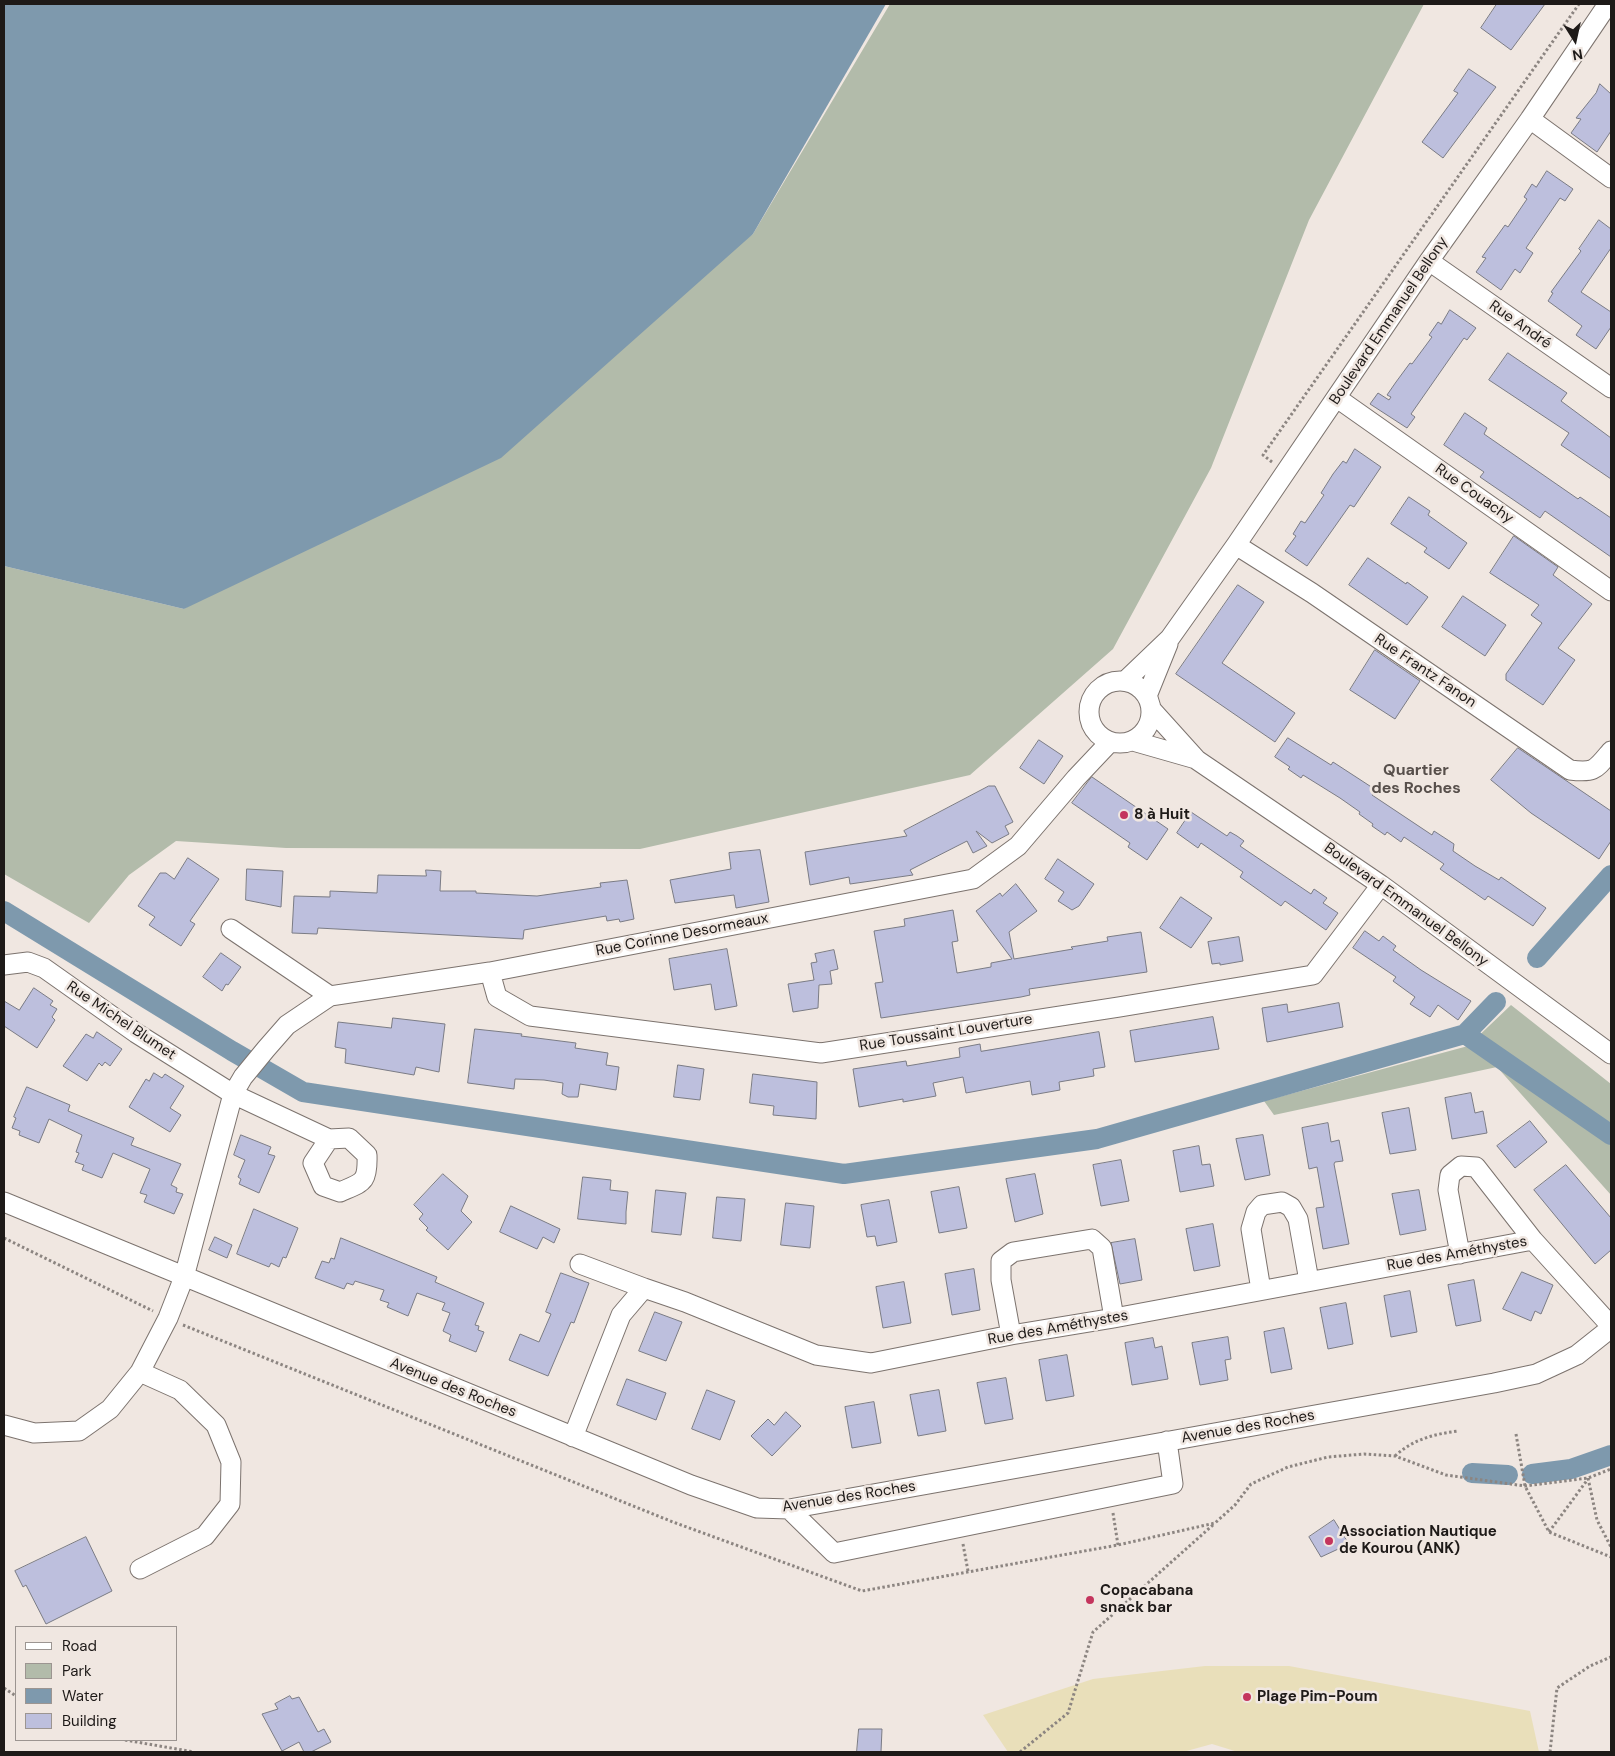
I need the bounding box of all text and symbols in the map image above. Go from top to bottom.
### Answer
north arrow [1550,15,1600,65]
text: N [1571,45,1584,65]
street label: Boulevard Emmanuel Bellony [1326,234,1452,408]
street label: Rue André [1485,297,1555,353]
street label: Rue Couachy [1431,460,1517,528]
street label: Rue Frantz Fanon [1371,630,1479,712]
district label: Quartier des Roches [1371,761,1461,799]
place label: 8 à Huit [1134,806,1190,824]
marker: 8 à Huit [1118,809,1130,821]
street label: Boulevard Emmanuel Bellony [1320,839,1492,971]
street label: Rue Corinne Desormeaux [594,909,770,961]
street label: Rue Michel Blumet [63,978,179,1064]
street label: Rue Toussaint Louverture [858,1010,1034,1056]
street label: Rue des Améthystes [1385,1233,1529,1275]
street label: Rue des Améthystes [986,1307,1130,1349]
street label: Avenue des Roches [387,1354,519,1422]
street label: Avenue des Roches [1180,1406,1316,1448]
street label: Avenue des Roches [781,1478,917,1516]
place label: Association Nautique de Kourou (ANK) [1339,1523,1497,1558]
marker: Association Nautique de Kourou (ANK) [1323,1535,1335,1547]
place label: Copacabana snack bar [1100,1582,1193,1617]
marker: Copacabana snack bar [1084,1594,1096,1606]
legend [15,1626,178,1741]
text: Road [62,1636,97,1656]
text: Park [62,1661,92,1681]
text: Water [62,1686,103,1706]
place label: Plage Pim-Poum [1257,1688,1378,1706]
marker: Plage Pim-Poum [1241,1691,1253,1703]
text: Building [62,1711,117,1731]

